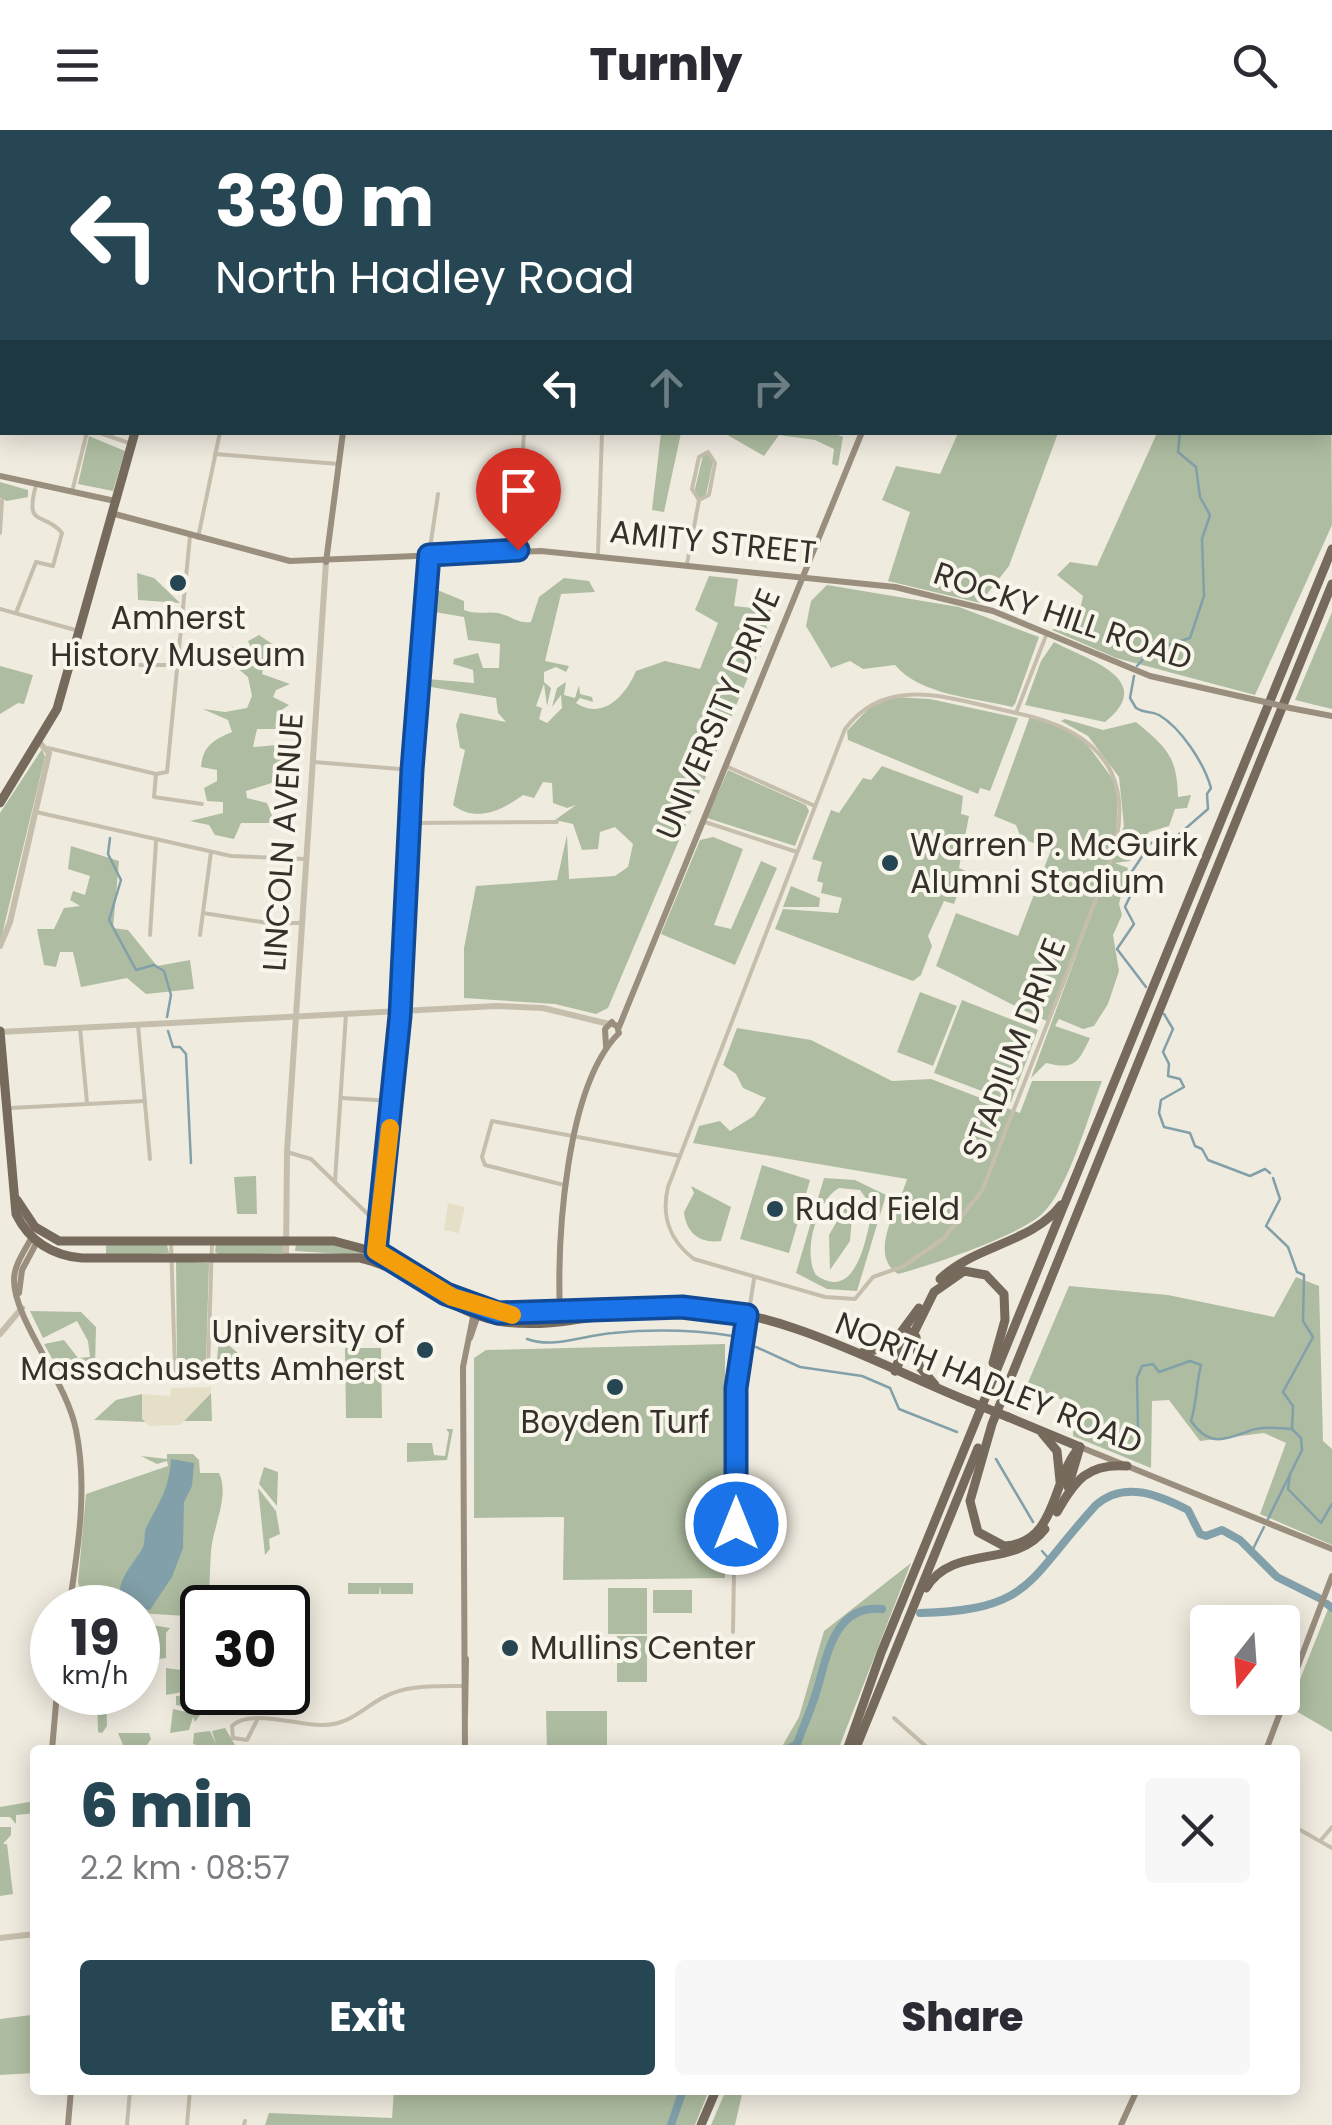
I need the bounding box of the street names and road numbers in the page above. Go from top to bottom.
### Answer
street label: AMITY STREET [608,508,818,575]
street label: ROCKY HILL ROAD [928,550,1198,681]
street label: UNIVERSITY DRIVE [644,581,791,846]
street label: LINCOLN AVENUE [251,711,314,973]
street label: STADIUM DRIVE [951,932,1076,1166]
street label: NORTH HADLEY ROAD [829,1300,1150,1465]

